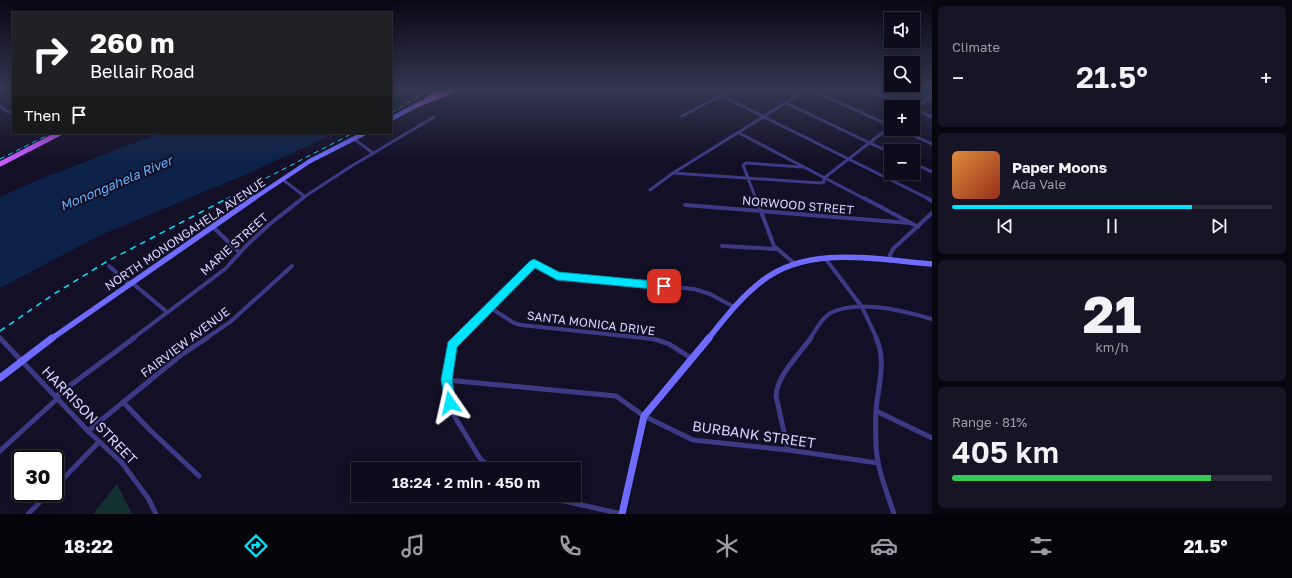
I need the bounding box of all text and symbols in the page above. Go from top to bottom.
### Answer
map controls [884,12,920,180]
button: sound [884,12,920,48]
text: 260 m [90,26,175,59]
icon: right [24,28,76,80]
text: Climate [952,39,1000,55]
button: search [884,56,920,92]
text: 21.5° [1076,59,1148,95]
text: Bellair Road [90,60,195,82]
text: − [952,64,964,91]
text: + [1260,64,1272,91]
button: + [884,100,920,136]
icon: arrive [68,104,90,126]
text: Then [24,106,60,124]
button: − [884,144,920,180]
water label: Monongahela River [57,151,176,214]
text: Paper Moons [1012,158,1107,176]
street label: NORTH MONONGAHELA AVENUE [102,175,268,293]
text: Ada Vale [1012,176,1066,192]
street label: NORWOOD STREET [742,193,855,217]
street label: MARIE STREET [197,209,271,278]
icon: previous [994,215,1016,237]
icon: pause [1101,215,1123,237]
icon: next [1208,215,1230,237]
pin [647,269,681,303]
icon: arrive [653,275,675,297]
text: 21 [1083,282,1141,344]
street label: FAIRVIEW AVENUE [138,304,232,380]
street label: SANTA MONICA DRIVE [526,308,656,338]
text: km/h [1095,339,1129,355]
street label: HARRISON STREET [39,362,141,468]
position arrow [429,382,471,424]
text: Range · 81% [952,414,1027,430]
street label: BURBANK STREET [691,417,817,451]
text: 405 km [952,434,1059,470]
speed limit sign: 30 [12,450,64,502]
text: 18:24 · 2 min · 450 m [392,473,540,491]
icon: directions [242,532,270,560]
icon: music [399,532,427,560]
icon: phone [556,532,584,560]
icon: climate [713,532,741,560]
icon: car [870,532,898,560]
icon: filters [1027,532,1055,560]
text: 18:22 [64,535,113,557]
text: 21.5° [1183,535,1227,557]

